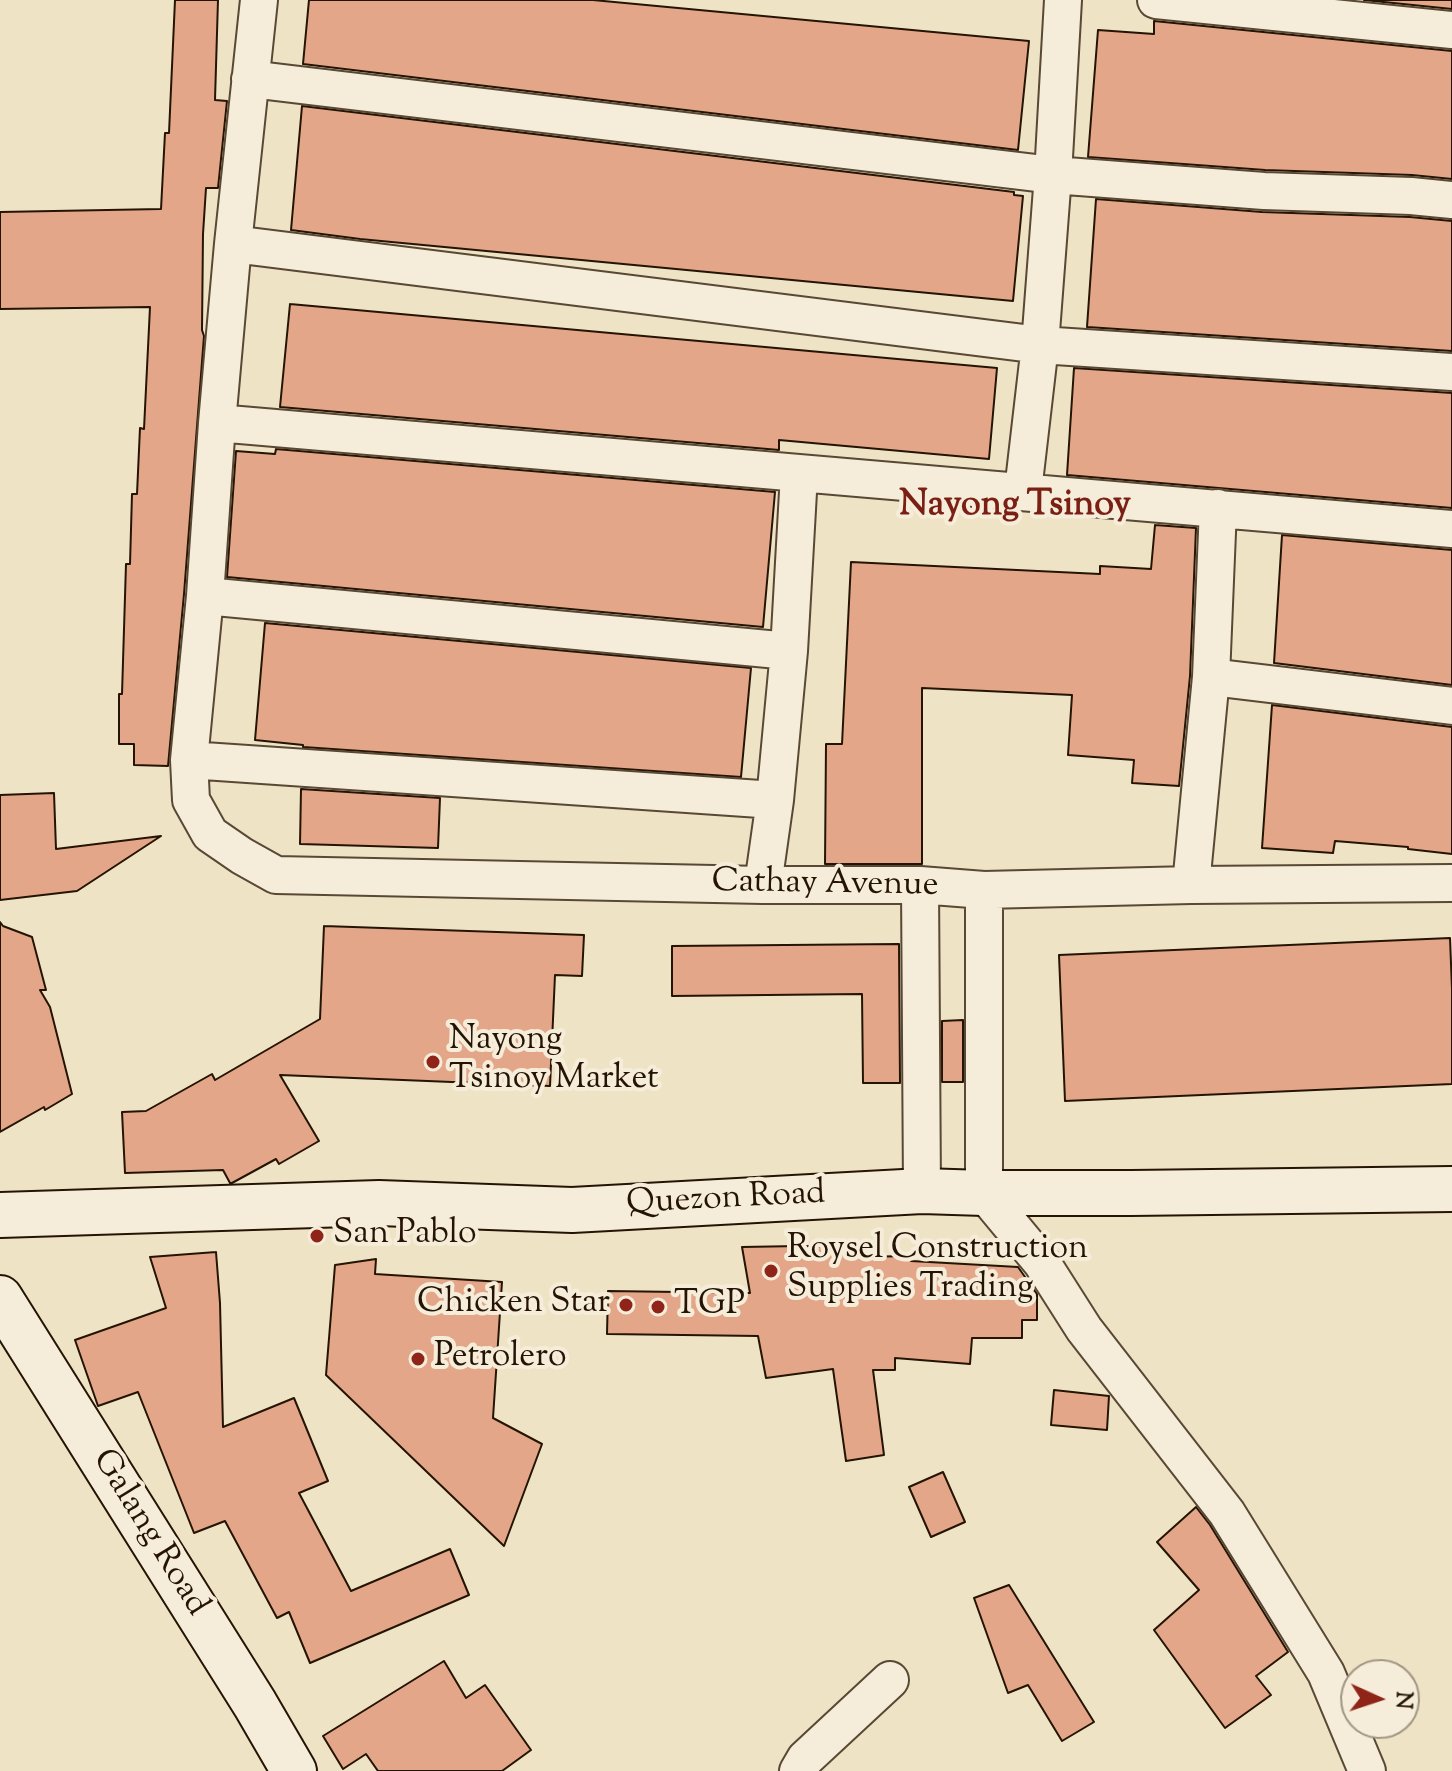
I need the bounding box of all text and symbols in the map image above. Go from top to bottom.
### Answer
district label: Nayong Tsinoy [899,486,1131,530]
street label: Cathay Avenue [711,864,939,908]
place label: Nayong Tsinoy Market [449,1022,659,1102]
marker: Nayong Tsinoy Market [424,1053,442,1071]
street label: Quezon Road [625,1175,827,1227]
place label: San Pablo [333,1216,476,1256]
marker: San Pablo [308,1227,326,1245]
place label: Roysel Construction Supplies Trading [787,1231,1088,1310]
marker: Roysel Construction Supplies Trading [762,1262,780,1280]
place label: Chicken Star [417,1285,610,1325]
place label: TGP [674,1287,745,1327]
marker: Chicken Star [617,1296,635,1314]
marker: TGP [649,1298,667,1316]
place label: Petrolero [434,1339,567,1379]
marker: Petrolero [409,1350,427,1368]
street label: Galang Road [81,1443,215,1625]
north arrow [1340,1659,1420,1739]
text: N [1386,1691,1418,1710]

